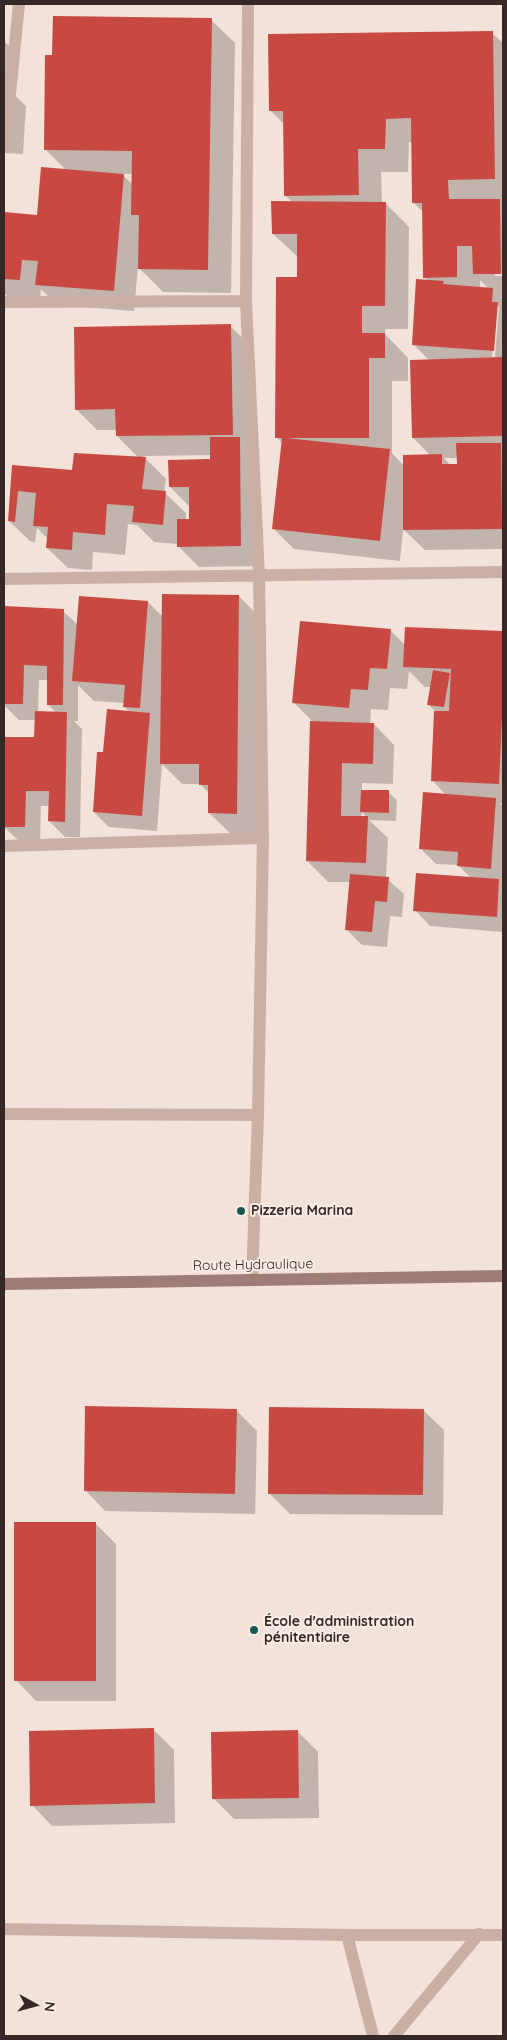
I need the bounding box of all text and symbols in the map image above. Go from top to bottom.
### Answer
place label: Pizzeria Marina [251,1203,353,1219]
marker: Pizzeria Marina [235,1205,247,1217]
street label: Route Hydraulique [193,1256,313,1274]
place label: École d'administration pénitentiaire [264,1614,414,1646]
marker: École d'administration pénitentiaire [248,1624,260,1636]
north arrow [10,1980,60,2030]
text: N [40,2001,59,2013]

